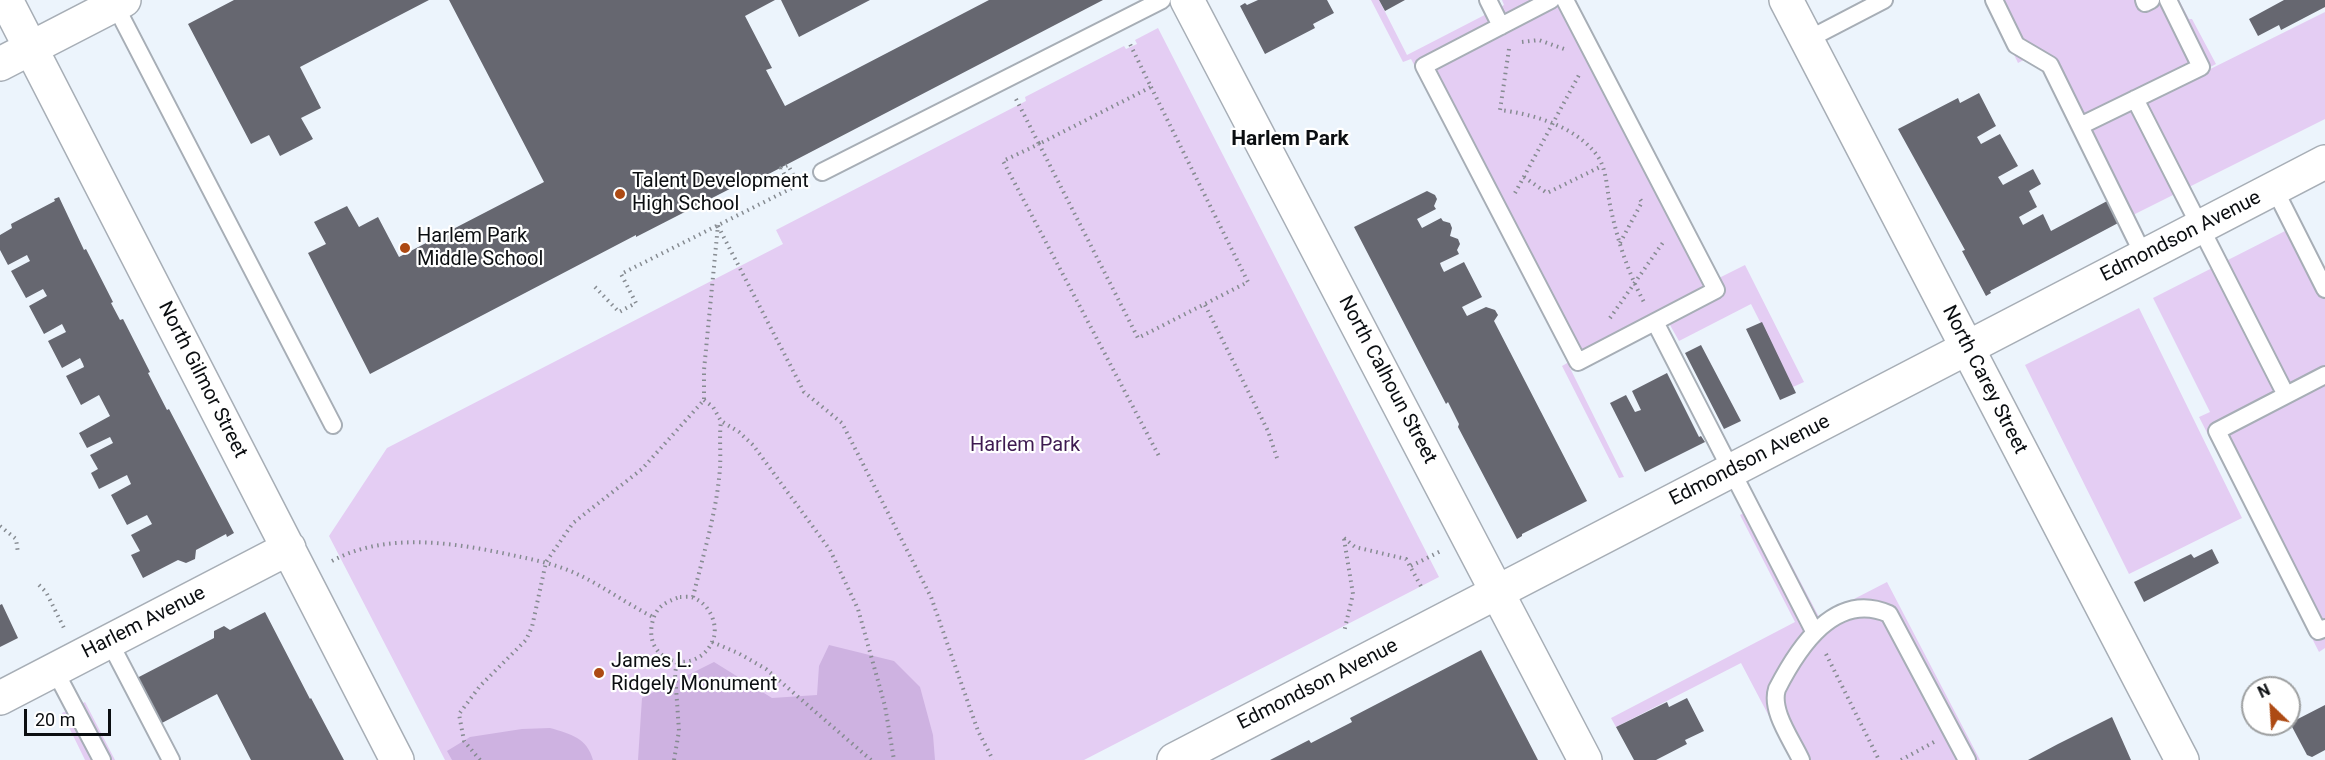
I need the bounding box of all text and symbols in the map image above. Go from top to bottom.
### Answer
district label: Harlem Park [1231,127,1349,153]
place label: Talent Development High School [632,170,809,217]
street label: Edmondson Avenue [2097,186,2265,288]
marker: Talent Development High School [613,187,627,201]
place label: Harlem Park Middle School [417,225,543,272]
marker: Harlem Park Middle School [398,241,412,255]
street label: North Calhoun Street [1333,292,1441,468]
street label: North Gilmor Street [152,298,252,462]
street label: North Carey Street [1936,302,2032,458]
street label: Edmondson Avenue [1666,410,1834,512]
park label: Harlem Park [970,434,1080,458]
street label: Harlem Avenue [78,582,210,664]
street label: Edmondson Avenue [1234,634,1402,736]
place label: James L. Ridgely Monument [611,650,777,697]
marker: James L. Ridgely Monument [592,666,606,680]
north arrow [2241,676,2301,736]
text: N [2255,680,2273,702]
scale bar [27,697,114,735]
text: 20 m [35,709,75,730]

